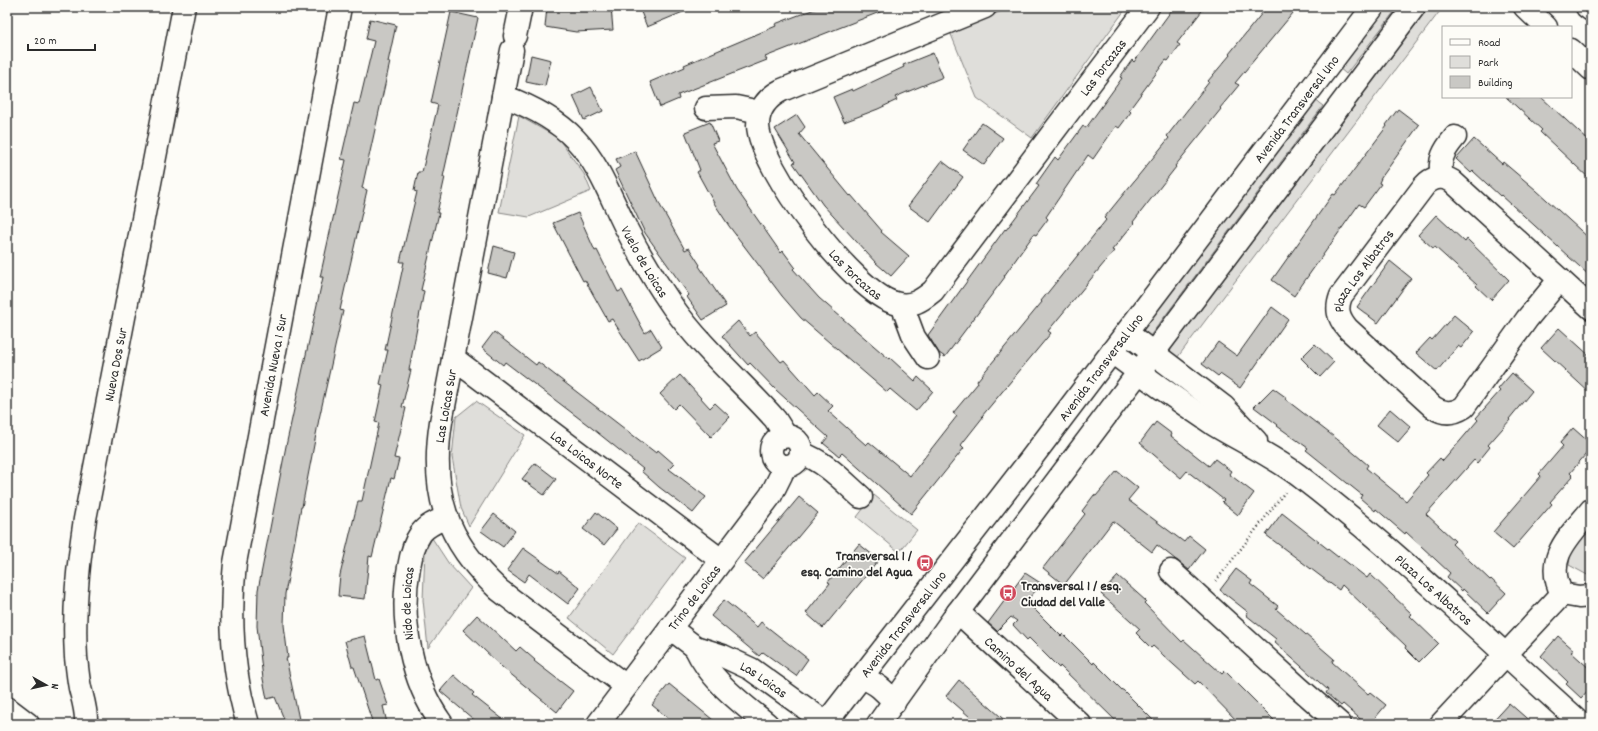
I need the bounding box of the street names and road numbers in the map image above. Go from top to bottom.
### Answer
street label: Las Torcazas [1076,35,1132,101]
street label: Avenida Transversal Uno [1250,52,1345,168]
street label: Vuelo de Loicas [614,223,672,303]
street label: Plaza Los Albatros [1330,226,1400,313]
street label: Las Torcazas [823,245,886,306]
street label: Avenida Transversal Uno [1055,310,1149,426]
street label: Avenida Nueva 1 Sur [255,312,294,418]
street label: Nueva Dos Sur [100,325,134,403]
street label: Las Loicas Sur [431,367,463,445]
street label: Las Loicas Norte [545,427,627,495]
street label: Plaza Los Albatros [1389,550,1476,631]
street label: Trino de Loicas [664,561,727,635]
street label: Nido de Loicas [398,565,421,641]
street label: Avenida Transversal Uno [857,567,952,683]
street label: Camino del Agua [979,633,1057,707]
street label: Las Loicas [736,657,791,704]

